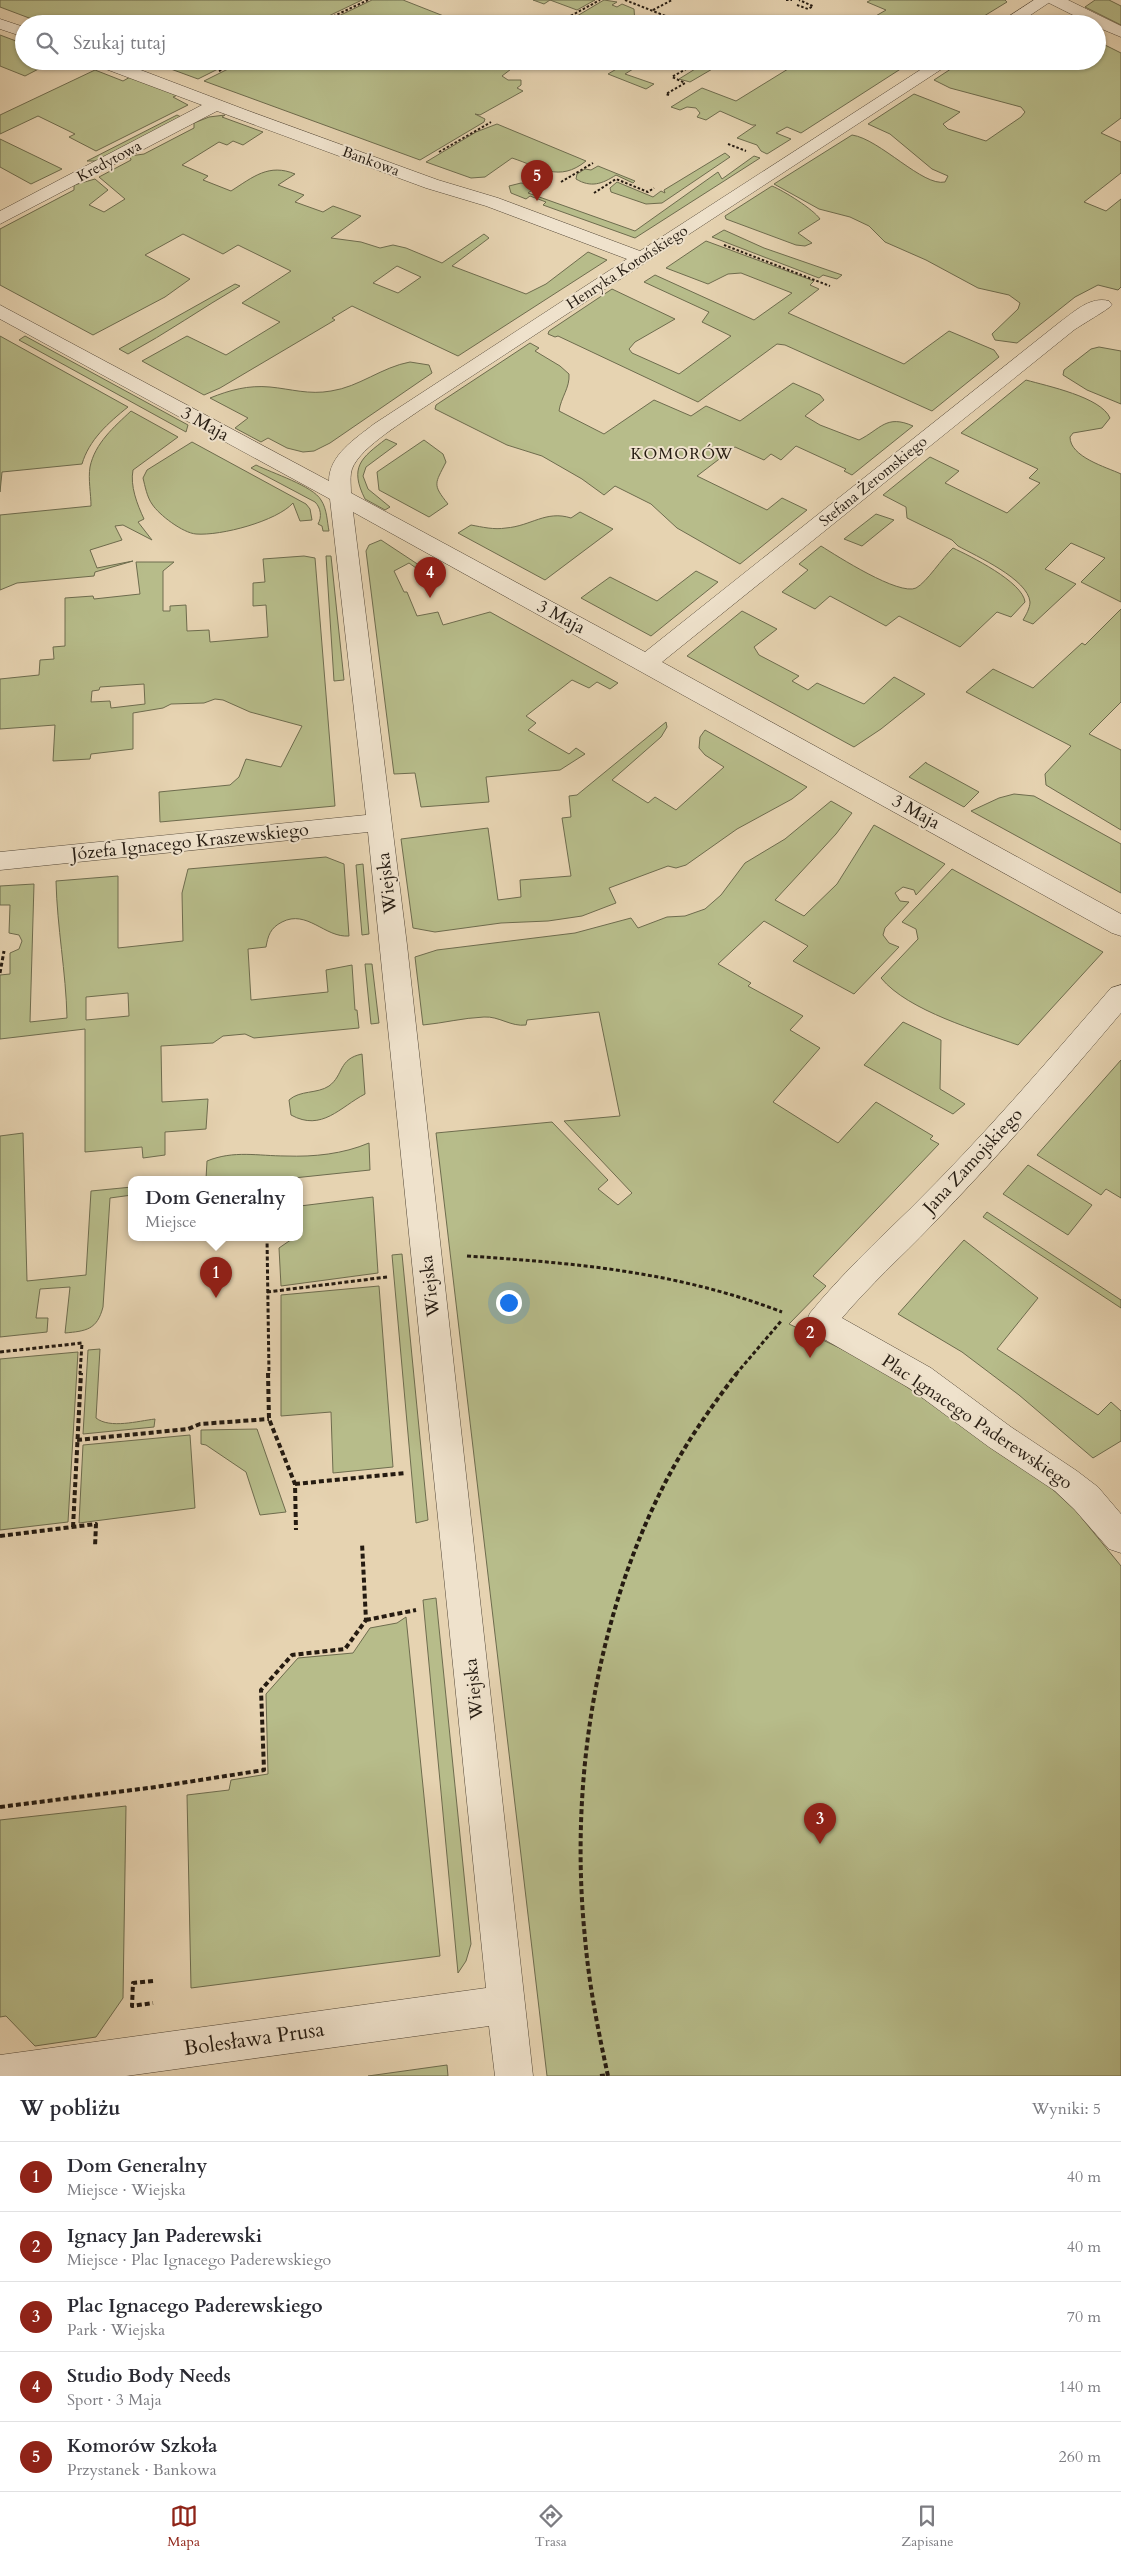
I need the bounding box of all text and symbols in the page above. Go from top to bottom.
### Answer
search box [15,15,1106,70]
icon: search [33,29,61,57]
text: Szukaj tutaj [73,30,166,56]
street label: Kredytowa [73,135,145,186]
street label: Bankowa [339,141,403,181]
pin: 5 [521,160,553,201]
street label: Henryka Kotońskiego [562,220,692,314]
street label: 3 Maja [176,401,234,448]
street label: Stefana Żeromskiego [815,431,931,531]
district label: KOMORÓW [631,443,733,465]
pin: 4 [414,557,446,598]
street label: 3 Maja [532,594,590,640]
street label: 3 Maja [887,789,945,836]
street label: Józefa Ignacego Kraszewskiego [67,817,310,867]
street label: Wiejska [371,851,403,916]
street label: Jana Zamojskiego [915,1103,1029,1221]
popup [128,1176,303,1241]
text: Dom Generalny [145,1185,286,1211]
text: Miejsce [145,1211,197,1233]
street label: Wiejska [414,1254,446,1319]
pin: 1 [200,1257,232,1298]
your location [496,1290,522,1316]
pin: 2 [794,1317,826,1358]
street label: Plac Ignacego Paderewskiego [877,1349,1078,1496]
street label: Wiejska [458,1657,490,1722]
pin: 3 [804,1803,836,1844]
street label: Bolesława Prusa [182,2015,326,2063]
text: W pobliżu [20,2094,121,2123]
text: Wyniki: 5 [1032,2098,1101,2120]
text: Dom Generalny [67,2153,207,2179]
text: 1 [32,2166,40,2188]
text: 40 m [1067,2166,1101,2188]
text: Miejsce · Wiejska [67,2179,186,2201]
text: Ignacy Jan Paderewski [67,2223,262,2249]
text: 2 [32,2236,40,2258]
text: 40 m [1067,2236,1101,2258]
text: Miejsce · Plac Ignacego Paderewskiego [67,2249,331,2271]
text: Plac Ignacego Paderewskiego [67,2293,323,2319]
text: 3 [32,2306,40,2328]
text: 70 m [1067,2306,1101,2328]
text: Park · Wiejska [67,2319,165,2341]
text: Studio Body Needs [67,2363,231,2389]
text: 4 [32,2376,40,2398]
text: 140 m [1059,2376,1101,2398]
text: Sport · 3 Maja [67,2389,162,2411]
text: Komorów Szkoła [67,2433,217,2459]
text: 5 [32,2446,40,2468]
text: 260 m [1059,2446,1101,2468]
text: Przystanek · Bankowa [67,2459,217,2481]
tab: Mapa [167,2502,200,2551]
tab: Trasa [535,2502,567,2551]
tab: Zapisane [901,2502,954,2551]

